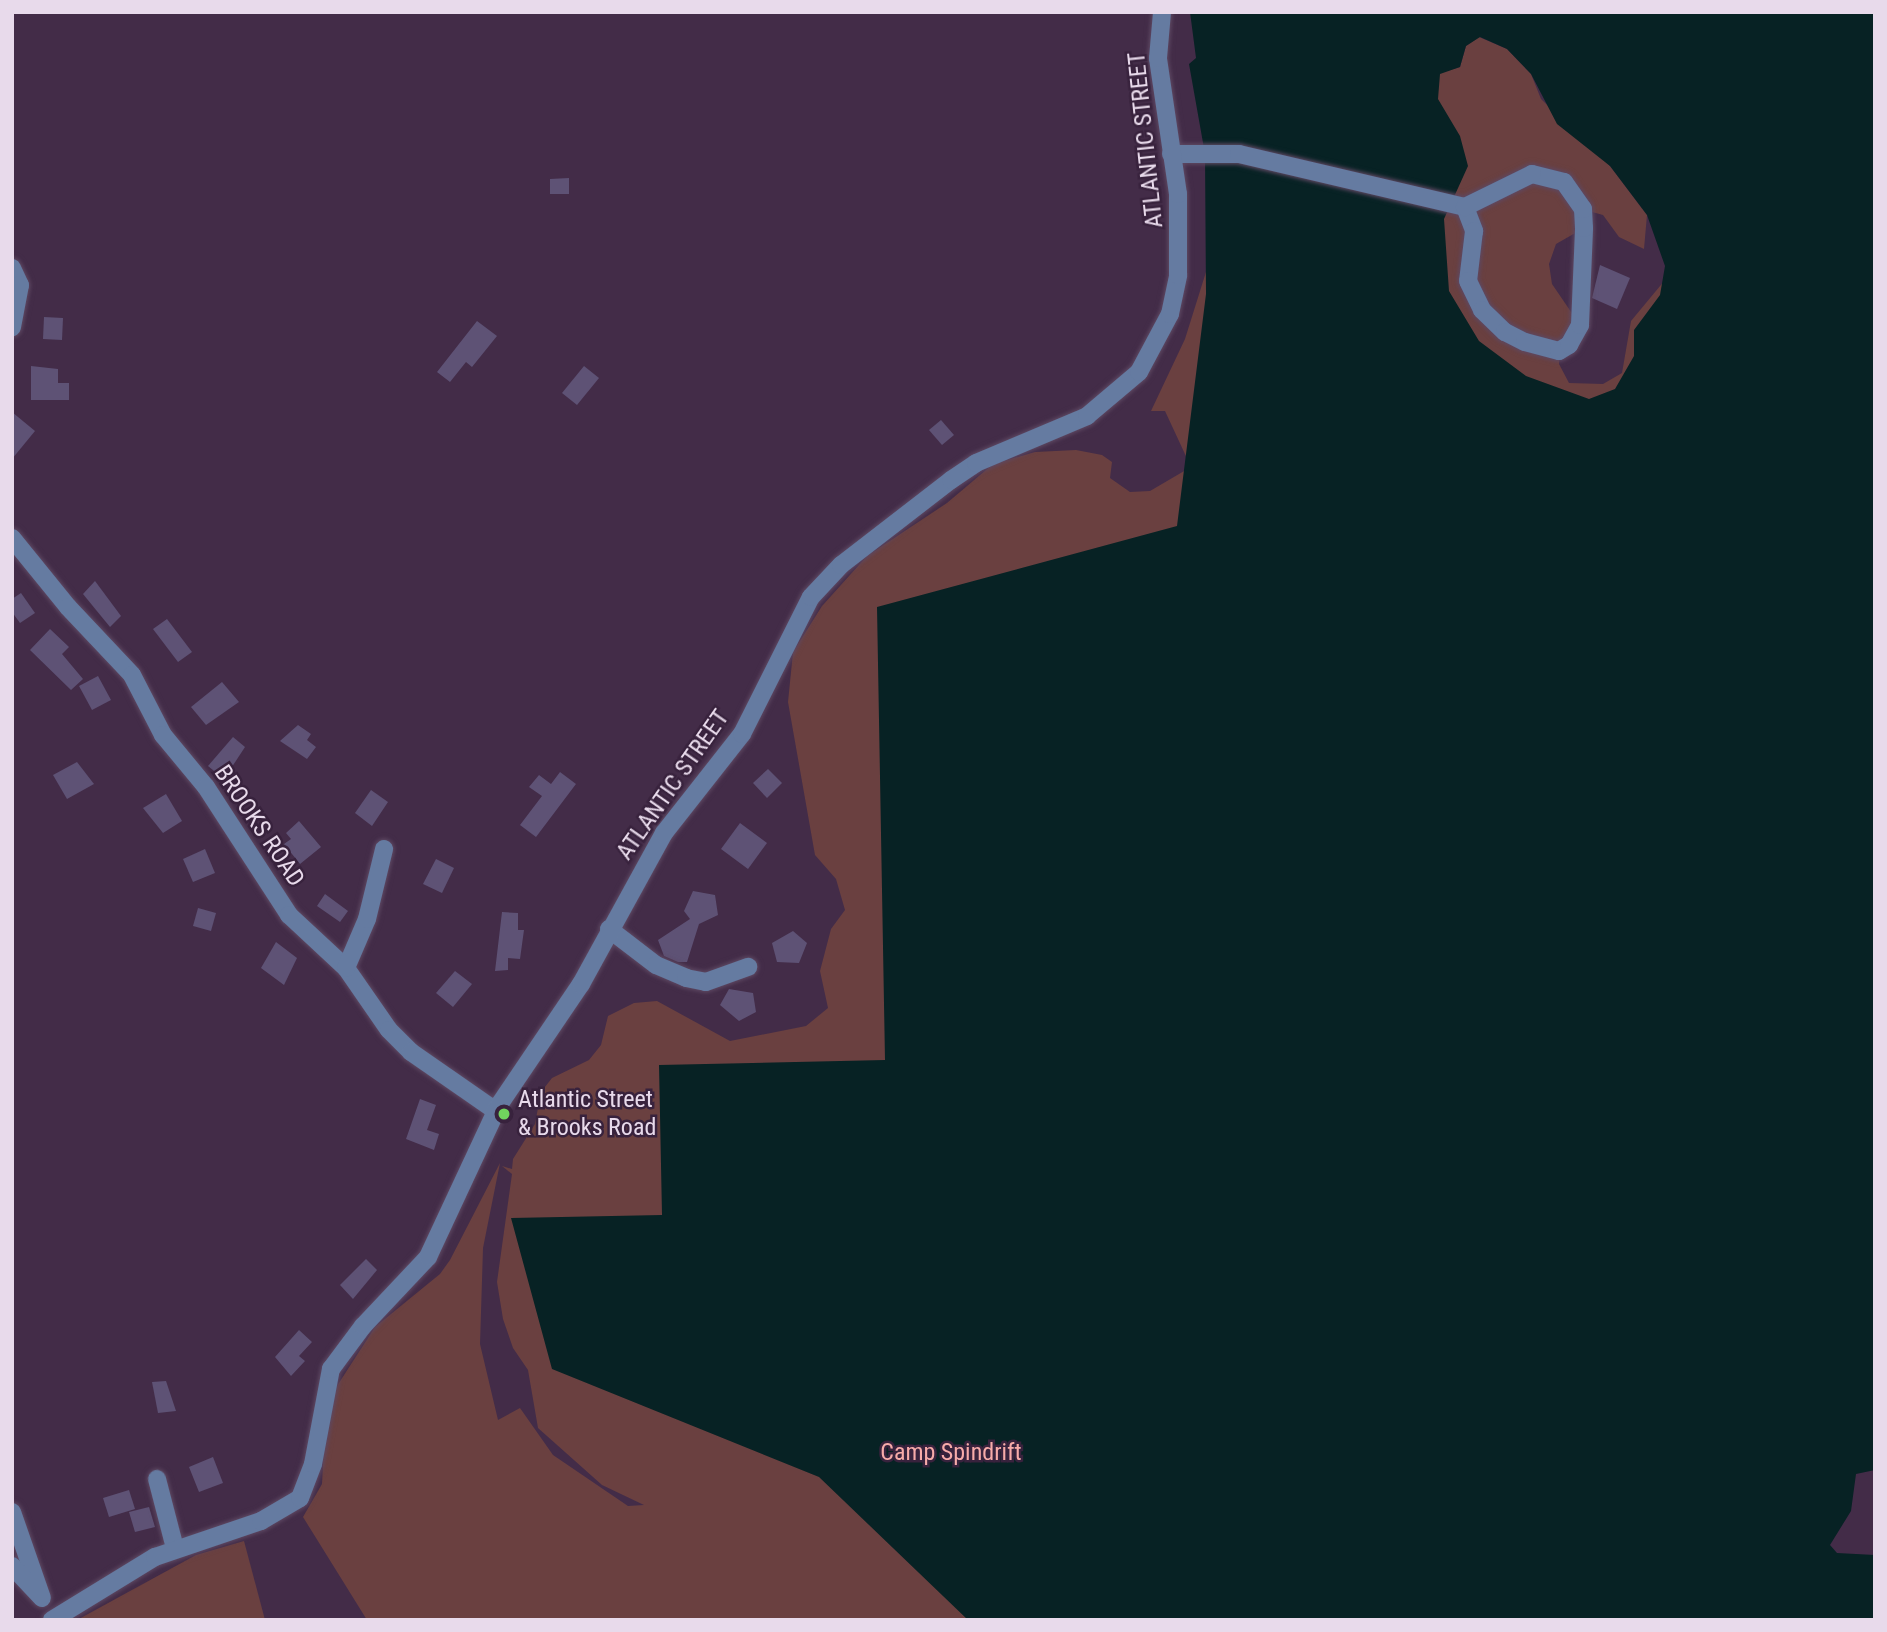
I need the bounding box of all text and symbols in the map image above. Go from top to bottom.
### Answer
street label: ATLANTIC STREET [1122,51,1170,229]
street label: ATLANTIC STREET [611,704,735,866]
street label: BROOKS ROAD [208,760,310,892]
place label: Atlantic Street & Brooks Road [518,1086,656,1142]
marker: Atlantic Street & Brooks Road [496,1106,512,1122]
park label: Camp Spindrift [880,1439,1022,1467]

